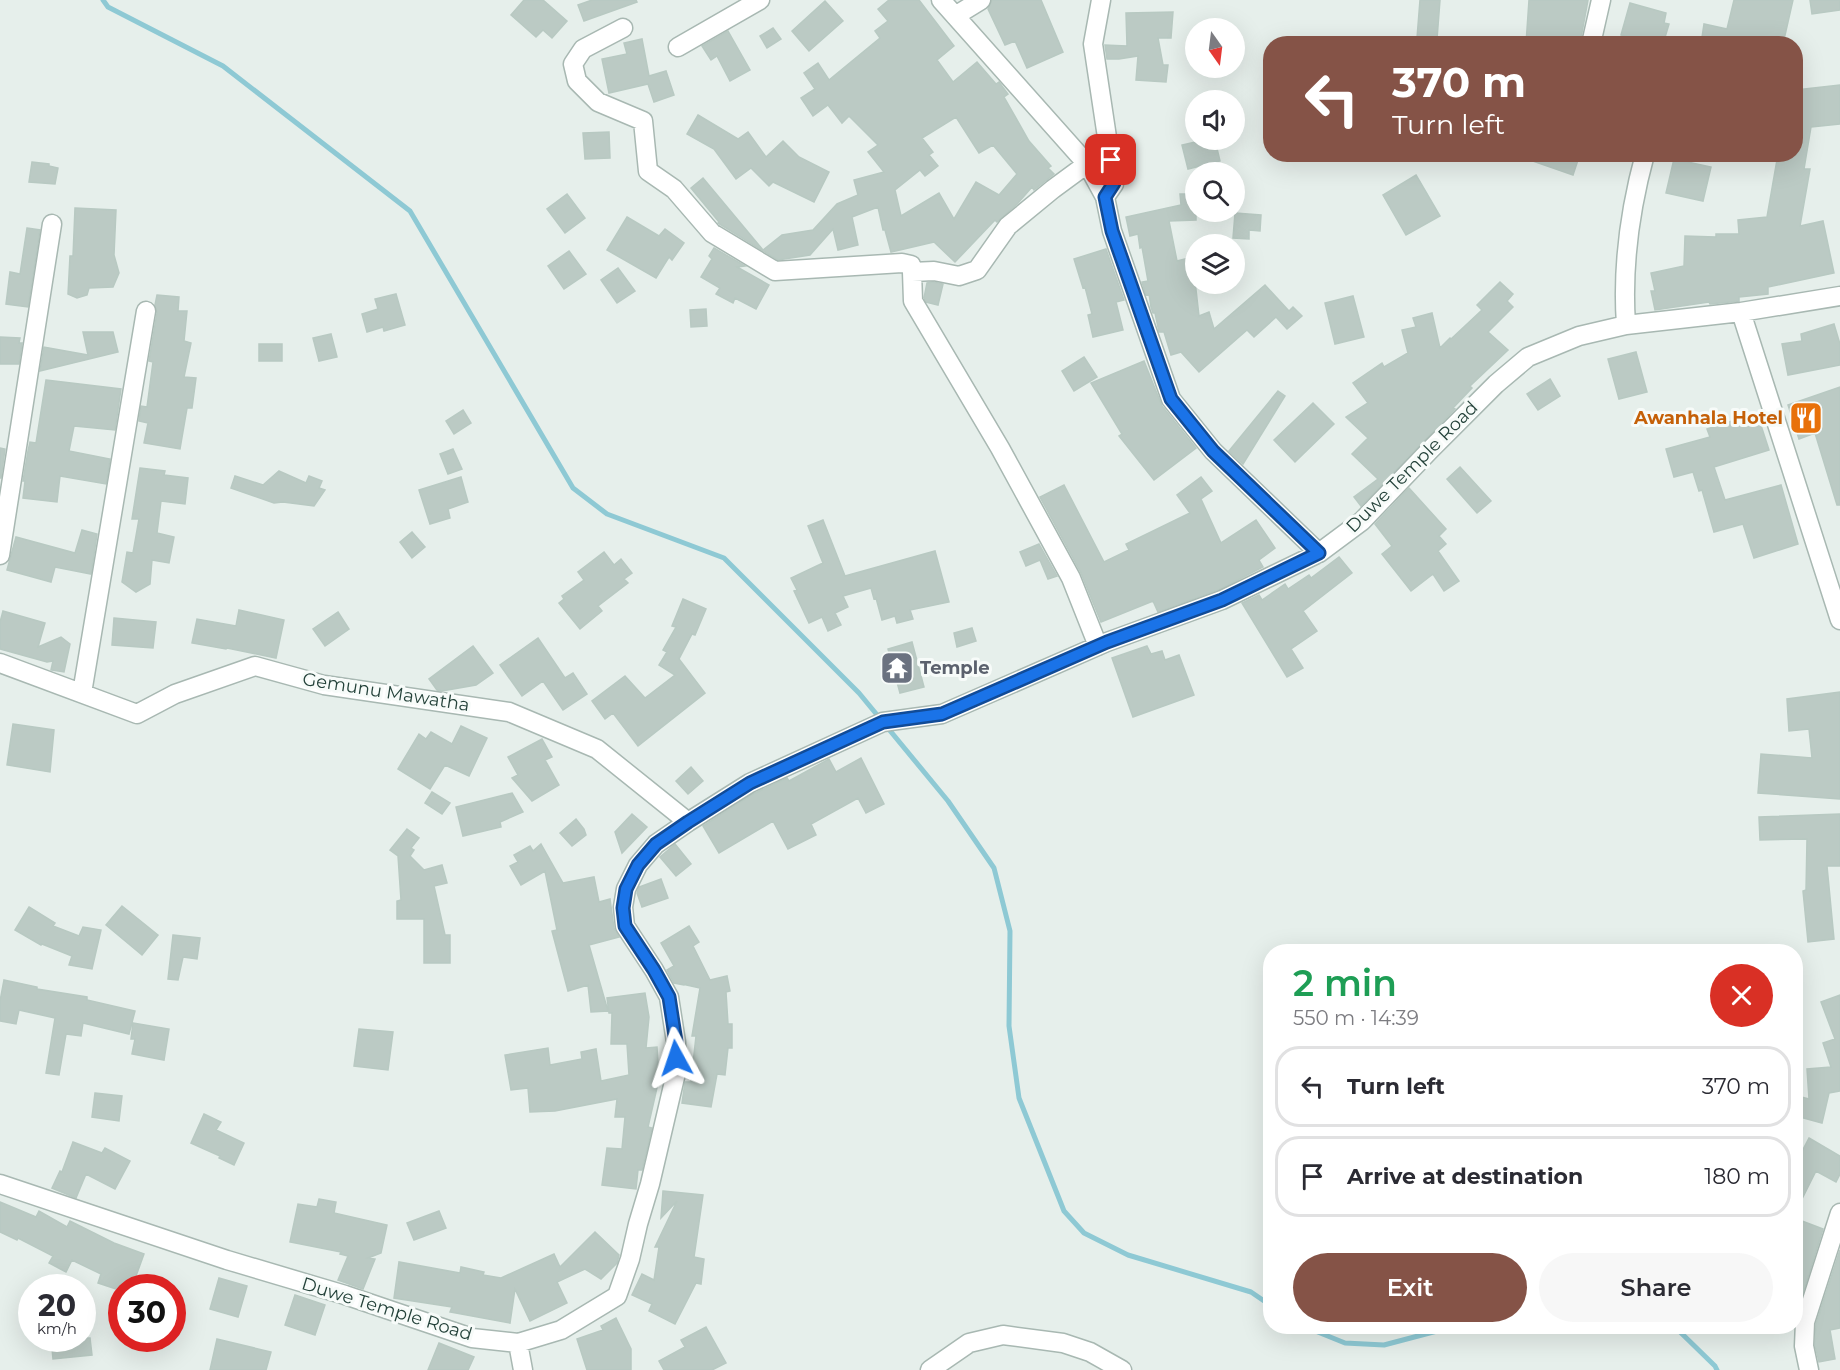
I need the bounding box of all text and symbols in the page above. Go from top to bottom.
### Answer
north arrow [1185,18,1245,78]
map controls [1185,18,1245,294]
text: 370 m [1392,56,1526,108]
icon: left [1293,60,1371,138]
button: sound [1185,90,1245,150]
text: Turn left [1392,108,1505,141]
pin [1085,134,1136,185]
icon: arrive [1094,143,1127,176]
button: search [1185,162,1245,222]
button: layers [1185,234,1245,294]
street label: Duwe Temple Road [1342,397,1482,537]
restaurant icon: Awanhala Hotel [1788,400,1824,436]
place label: Awanhala Hotel [1633,407,1783,429]
temple icon: Temple [879,650,915,686]
place label: Temple [920,657,990,679]
street label: Gemunu Mawatha [301,668,471,716]
text: 2 min [1293,961,1397,1005]
button: close [1710,964,1773,1027]
text: 550 m · 14:39 [1293,1006,1419,1030]
position arrow [644,1026,708,1090]
icon: left [1296,1070,1329,1103]
text: Turn left [1347,1073,1445,1100]
text: 370 m [1702,1073,1770,1100]
icon: arrive [1296,1160,1329,1193]
text: Arrive at destination [1347,1163,1583,1190]
text: 180 m [1704,1163,1770,1190]
button: Exit [1293,1253,1527,1322]
button: Share [1539,1253,1773,1322]
street label: Duwe Temple Road [299,1273,475,1345]
speed limit sign: 30 [108,1274,186,1352]
text: 20 [38,1287,76,1324]
text: km/h [37,1319,77,1338]

